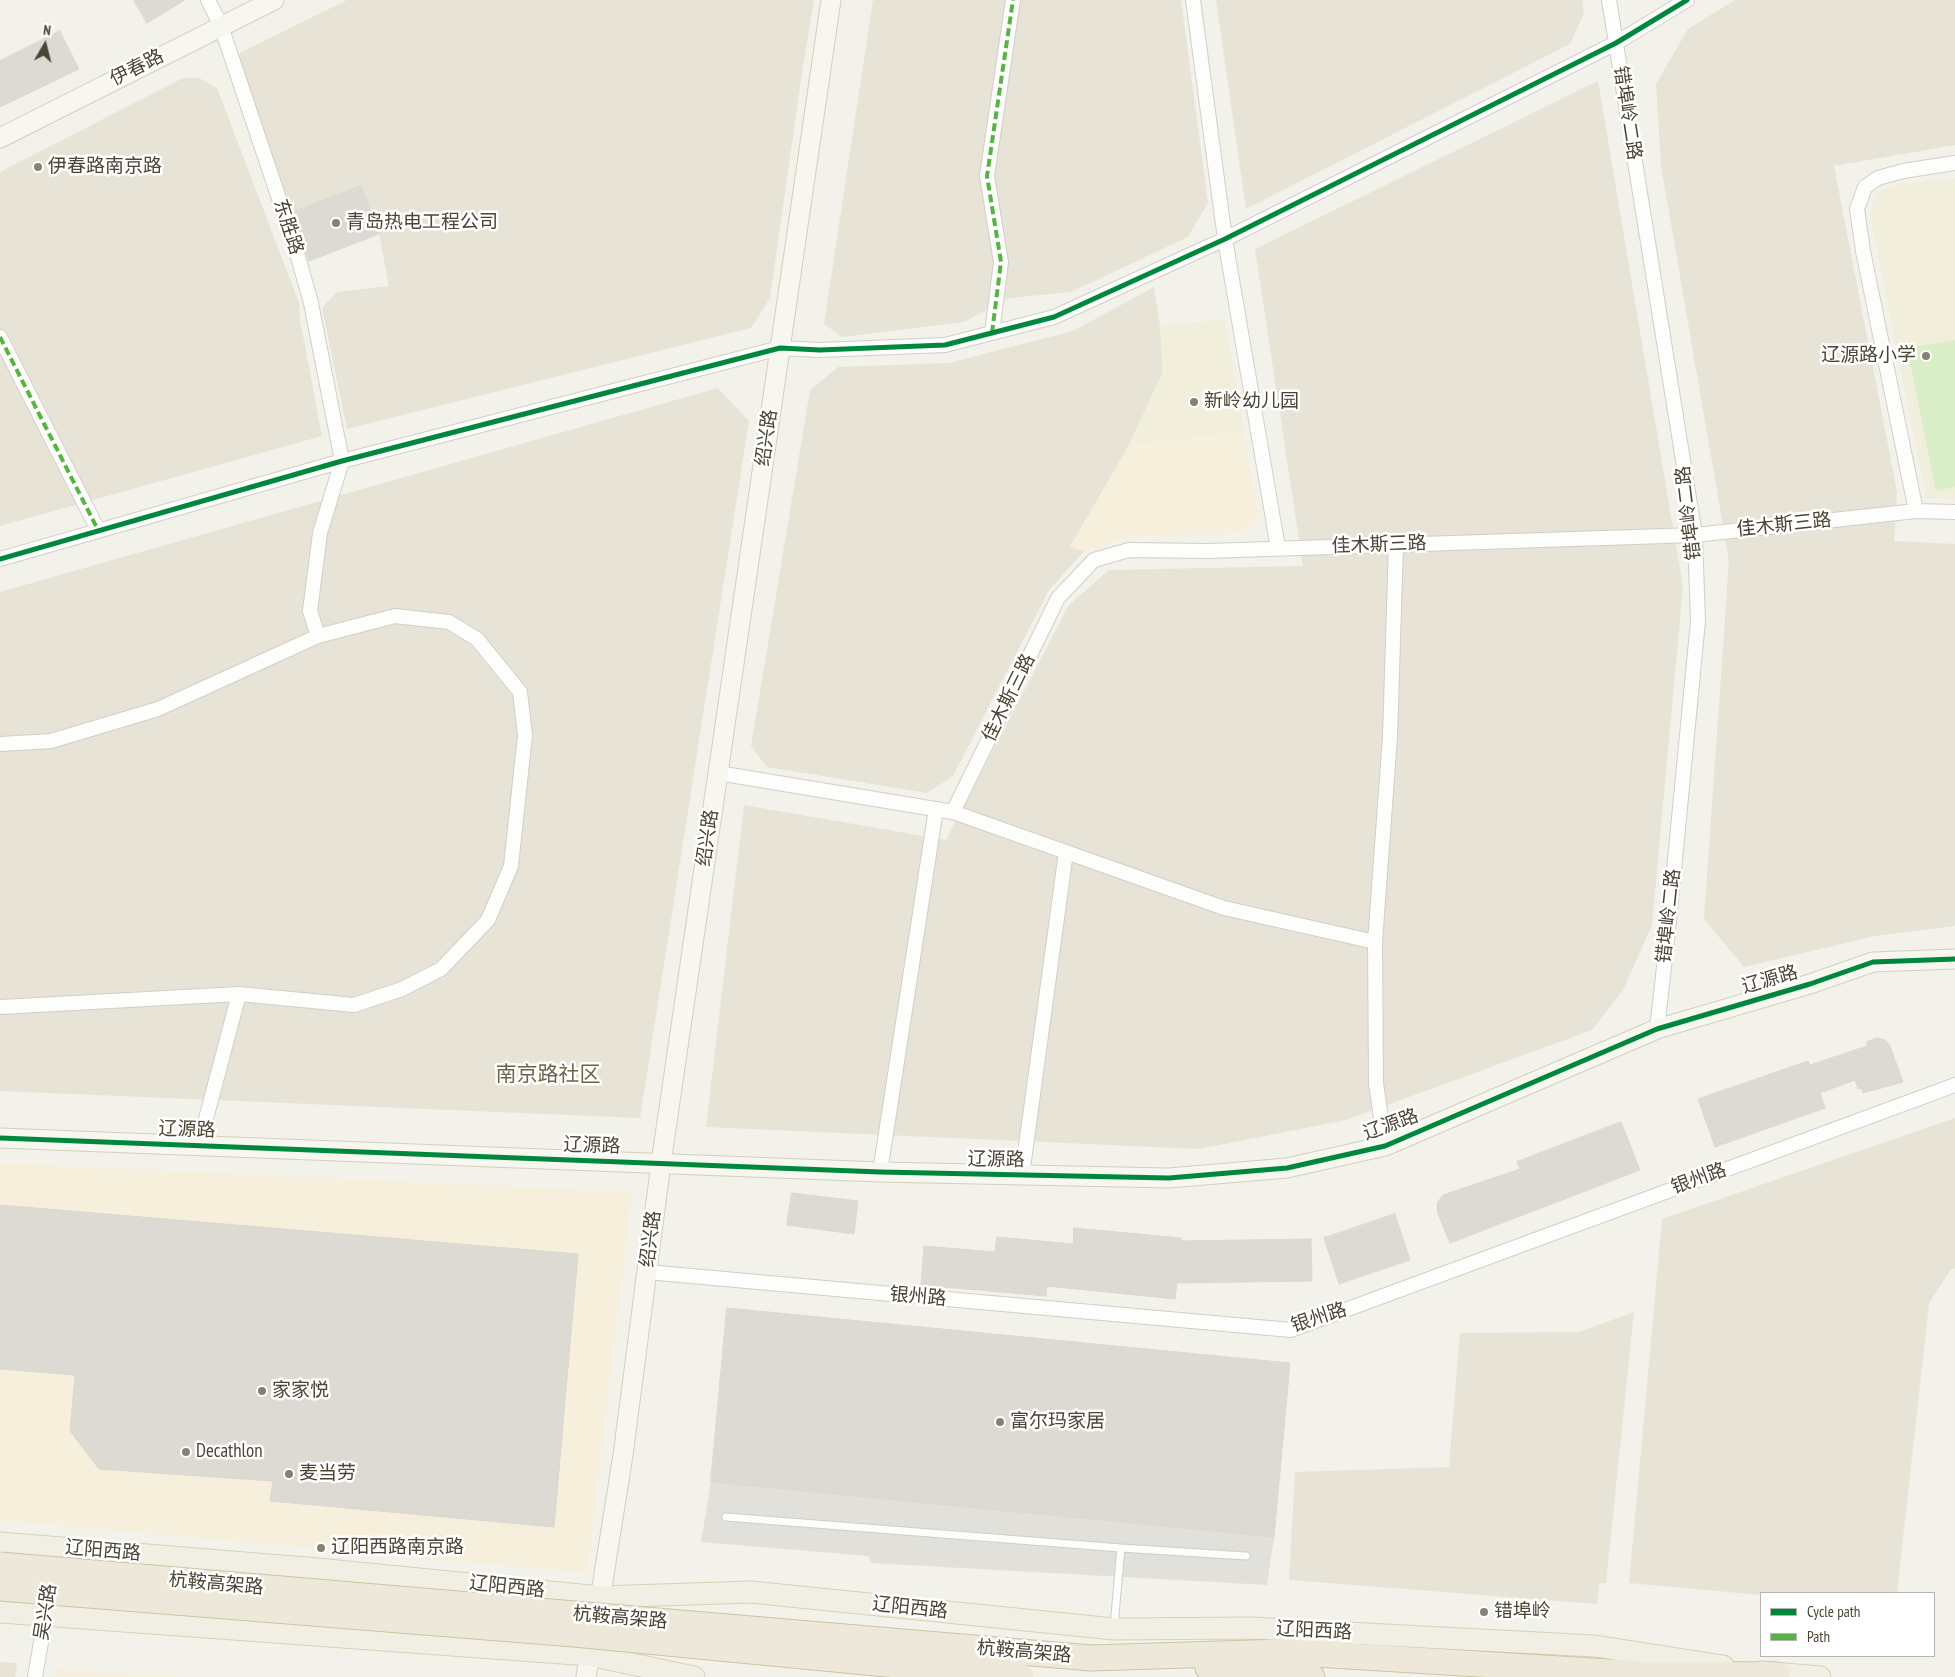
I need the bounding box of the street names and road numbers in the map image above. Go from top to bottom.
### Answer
street label: 伊春路 [106,45,168,91]
street label: 错埠岭二路 [1608,64,1646,162]
street label: 东胜路 [268,196,308,258]
street label: 绍兴路 [752,408,782,468]
street label: 错埠岭二路 [1672,464,1706,562]
street label: 佳木斯三路 [1736,509,1832,541]
street label: 佳木斯三路 [1331,532,1427,558]
street label: 佳木斯三路 [978,650,1040,746]
street label: 绍兴路 [693,808,723,868]
street label: 错埠岭二路 [1653,868,1685,964]
street label: 辽源路 [1739,961,1801,999]
street label: 辽源路 [1360,1105,1422,1145]
street label: 辽源路 [158,1118,216,1142]
street label: 辽源路 [563,1134,621,1158]
street label: 辽源路 [967,1148,1025,1172]
street label: 银州路 [1668,1159,1730,1199]
street label: 绍兴路 [636,1209,666,1269]
street label: 银州路 [889,1283,947,1311]
street label: 银州路 [1288,1298,1350,1338]
street label: 辽阳西路 [64,1536,142,1566]
street label: 杭鞍高架路 [168,1569,264,1599]
street label: 辽阳西路 [468,1572,546,1602]
street label: 吴兴路 [30,1582,62,1642]
street label: 辽阳西路 [871,1593,949,1623]
street label: 杭鞍高架路 [572,1603,668,1633]
street label: 辽阳西路 [1275,1618,1353,1644]
street label: 杭鞍高架路 [976,1637,1072,1667]

